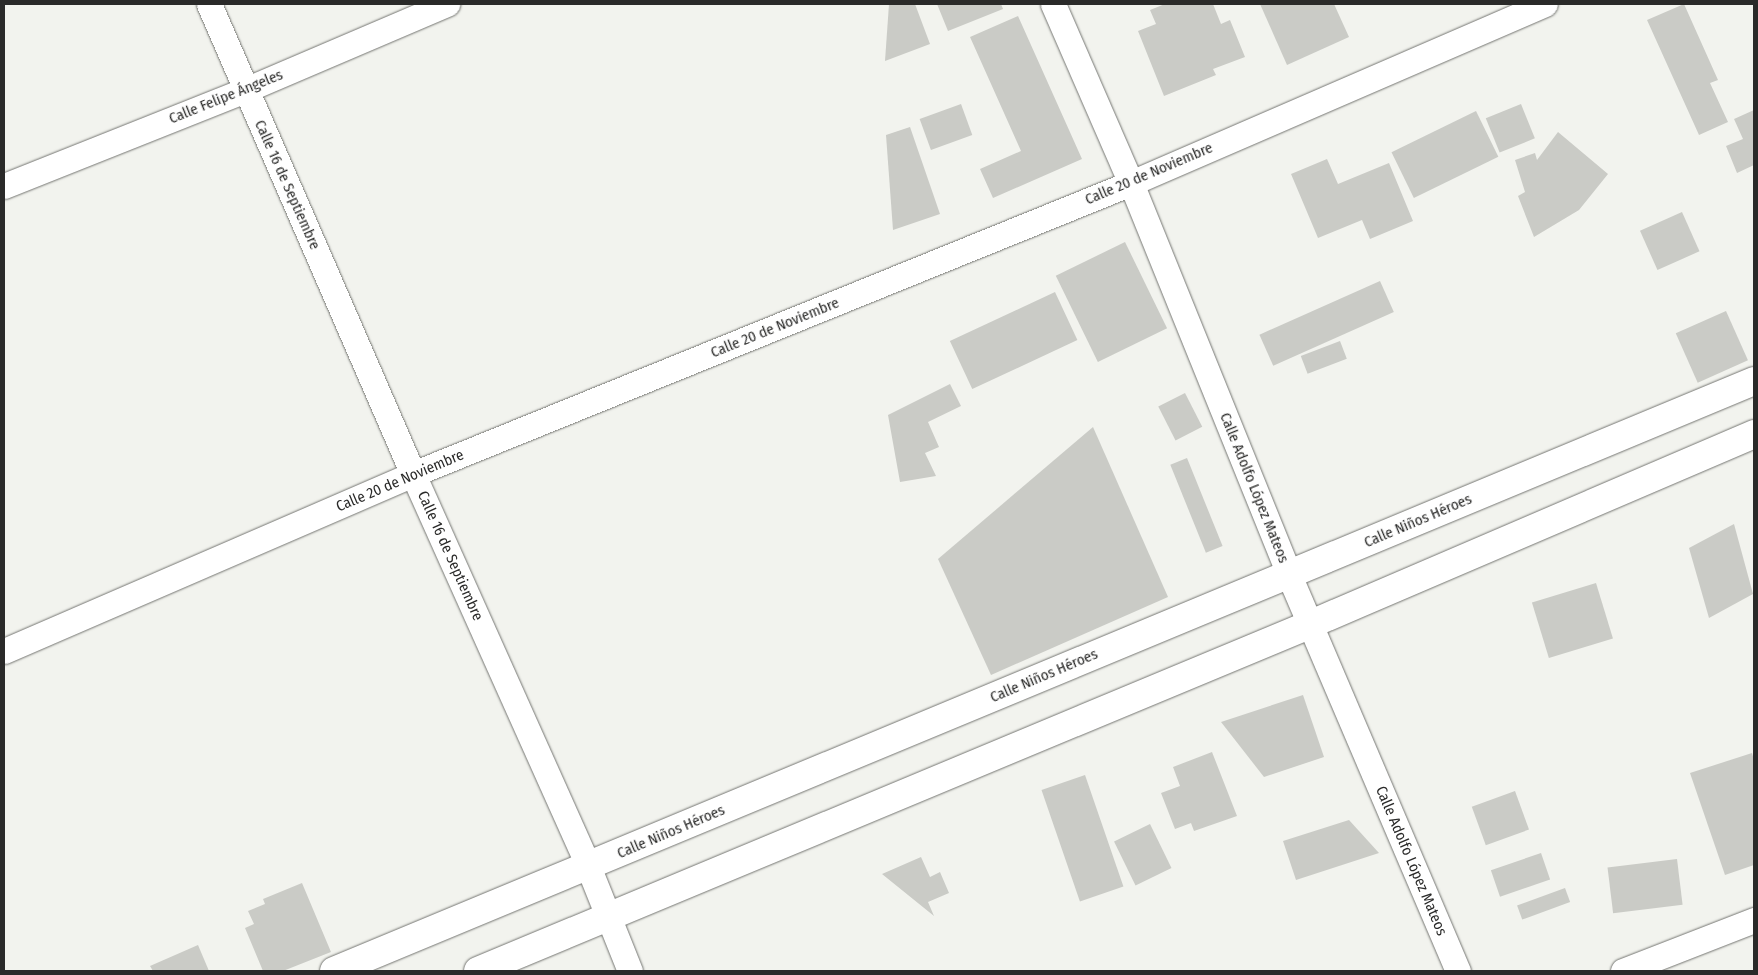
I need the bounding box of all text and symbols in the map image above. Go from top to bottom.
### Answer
street label: Calle Felipe Ángeles [166,66,286,128]
street label: Calle 16 de Septiembre [250,117,324,253]
street label: Calle 20 de Noviembre [1082,139,1216,209]
street label: Calle 20 de Noviembre [708,294,842,362]
street label: Calle Adolfo López Mateos [1216,410,1292,566]
street label: Calle 20 de Noviembre [333,446,467,516]
street label: Calle 16 de Septiembre [413,488,487,624]
street label: Calle Niños Héroes [1362,490,1474,552]
street label: Calle Niños Héroes [988,645,1100,707]
street label: Calle Adolfo López Mateos [1371,784,1451,938]
street label: Calle Niños Héroes [615,801,727,863]

